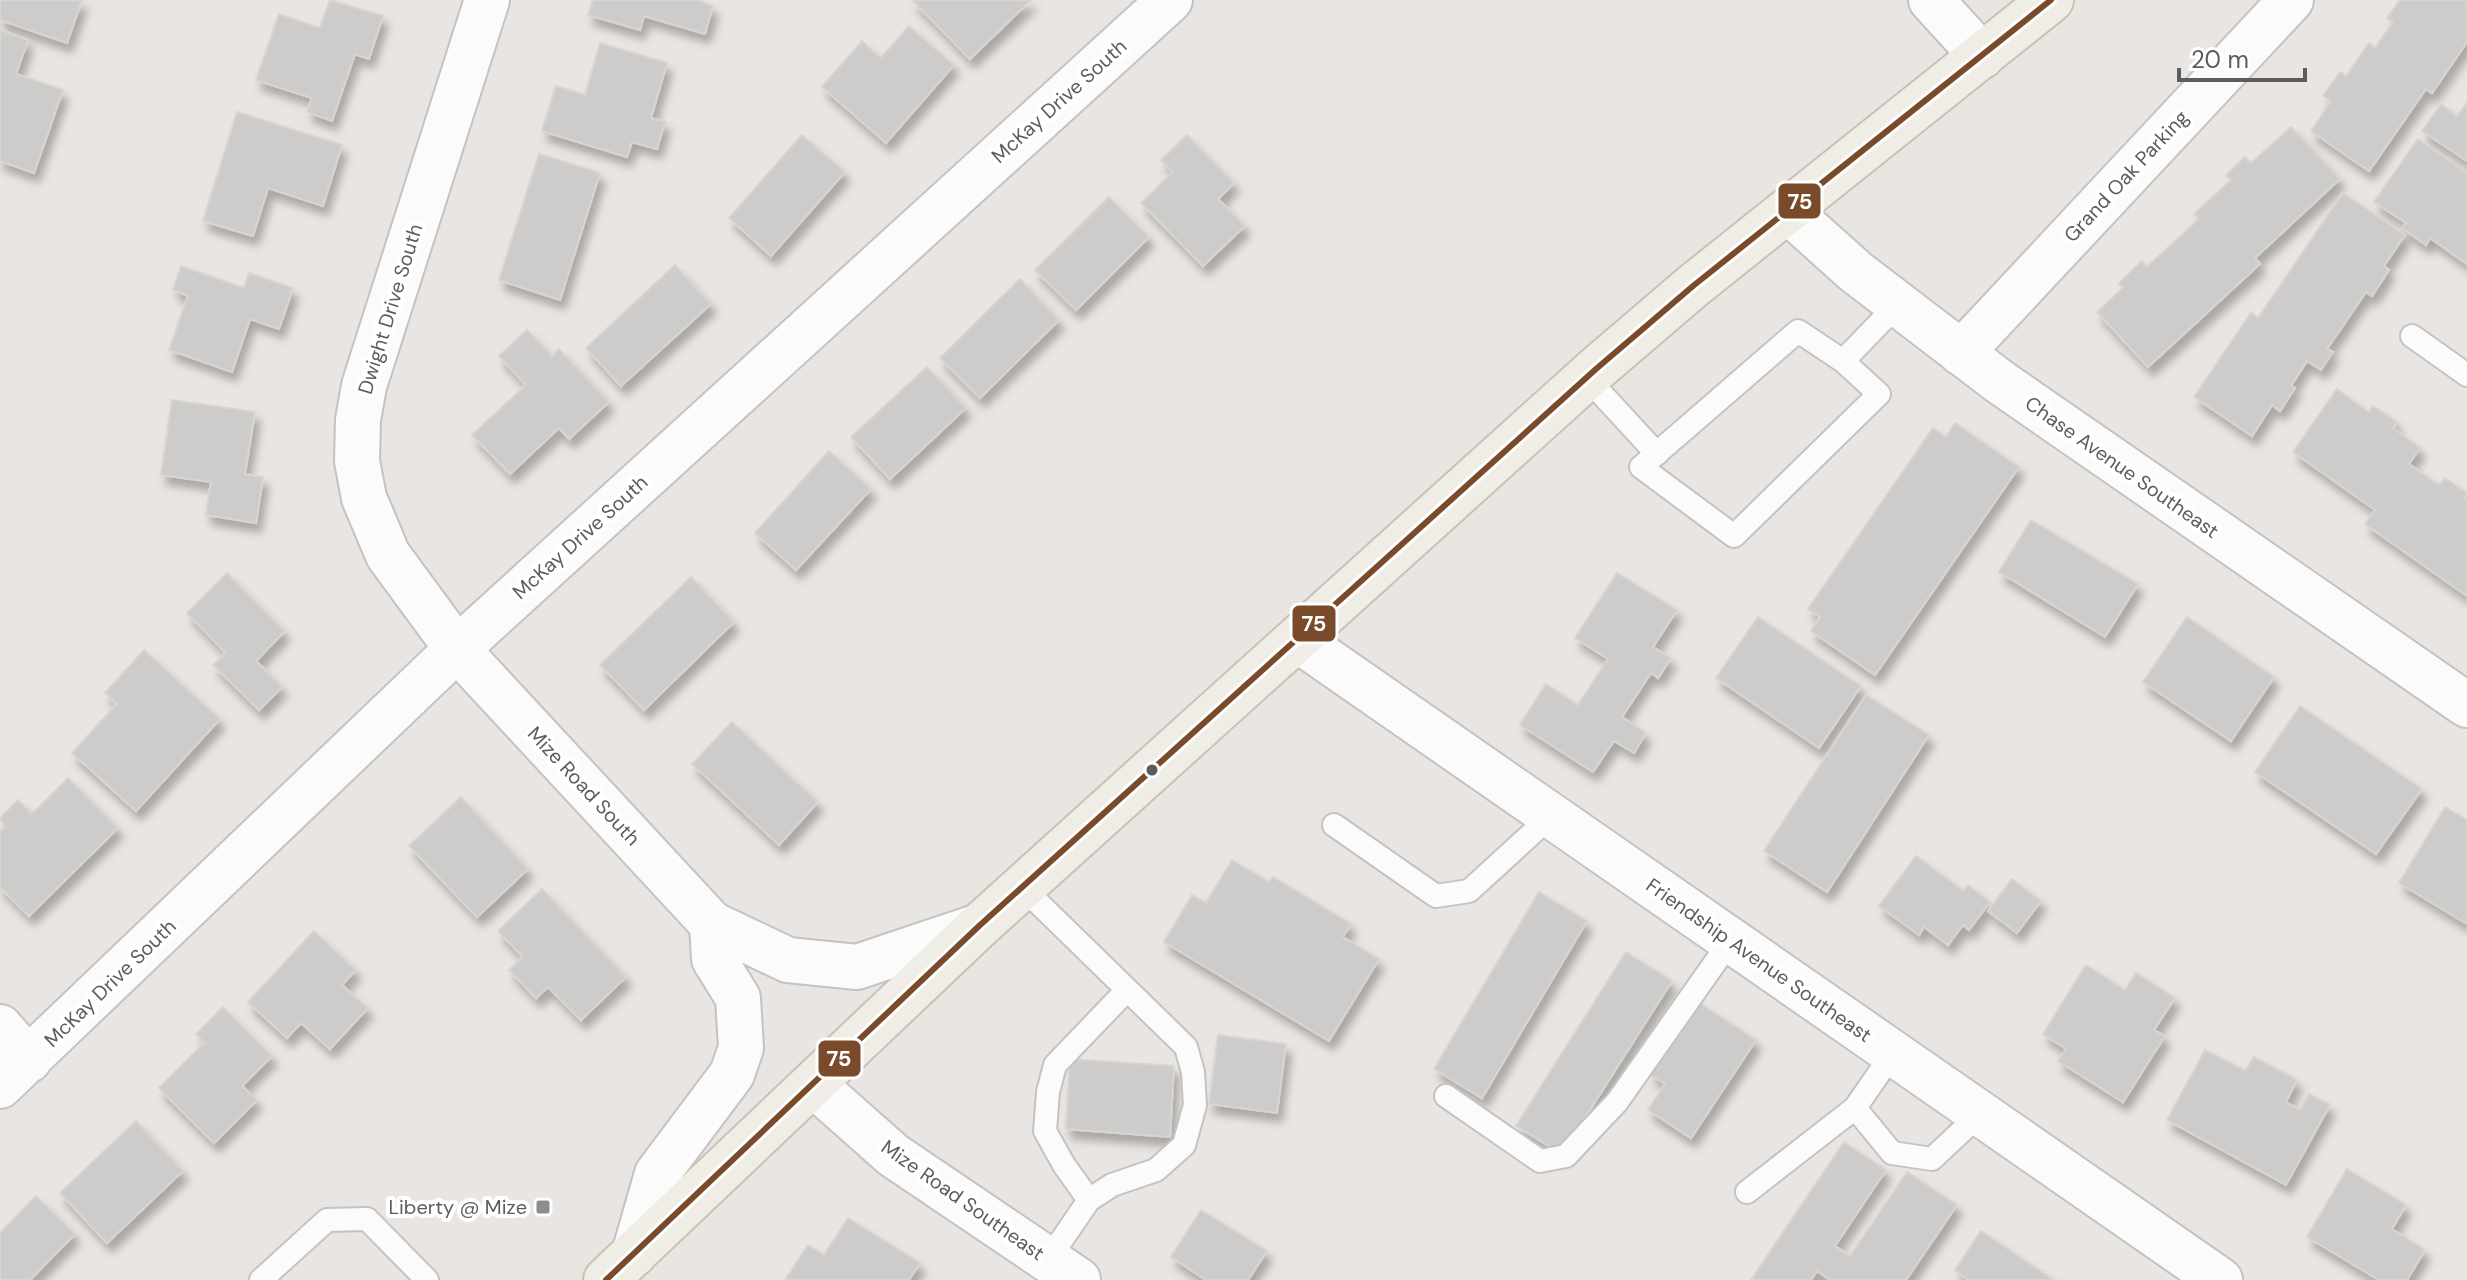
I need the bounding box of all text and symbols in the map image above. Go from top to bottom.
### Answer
scale bar [2179,32,2305,82]
street label: McKay Drive South [986,33,1132,169]
text: 20 m [2191,44,2249,75]
street label: Grand Oak Parking [2058,104,2194,248]
line badge: 75 [1777,182,1822,220]
text: 75 [1788,187,1812,216]
street label: Dwight Drive South [352,221,428,397]
street label: Chase Avenue Southeast [2020,390,2224,544]
street label: McKay Drive South [507,469,653,605]
line badge: 75 [1291,604,1337,643]
text: 75 [1302,609,1326,638]
street label: Mize Road South [522,721,646,851]
unlabelled marker [1144,762,1160,778]
street label: Friendship Avenue Southeast [1641,872,1877,1048]
street label: McKay Drive South [39,913,181,1053]
line badge: 75 [817,1039,862,1078]
text: 75 [827,1044,851,1073]
street label: Mize Road Southeast [876,1134,1050,1266]
place label: Liberty @ Mize [389,1194,527,1220]
marker: Liberty @ Mize [534,1198,552,1216]

